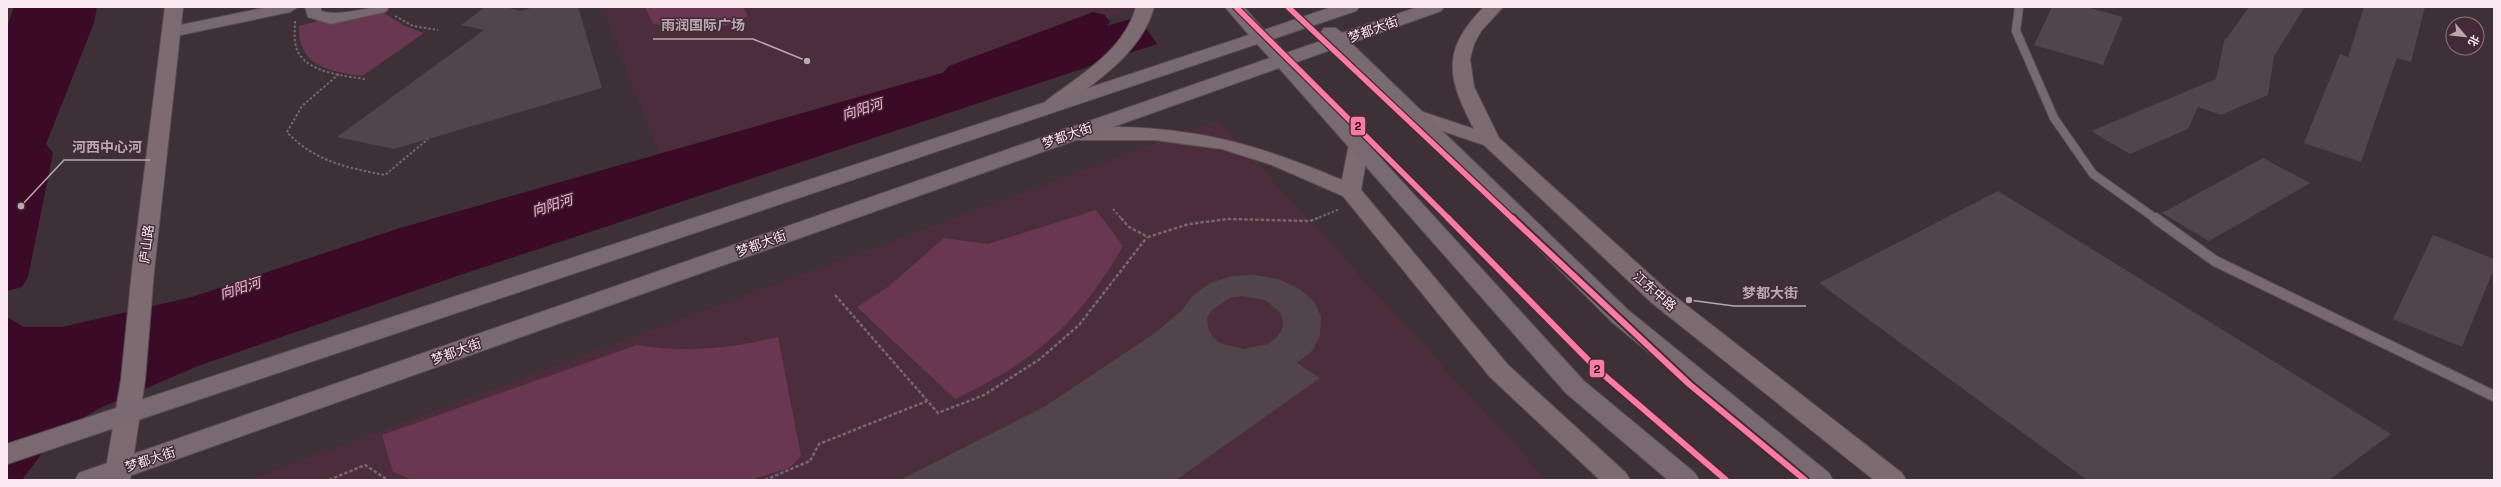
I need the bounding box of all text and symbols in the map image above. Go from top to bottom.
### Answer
callout: 雨润国际广场 [653,13,753,39]
street label: 梦都大街 [1346,13,1401,46]
text: 雨润国际广场 [661,16,745,34]
north arrow [2445,16,2485,56]
text: 北 [2465,33,2483,49]
water label: 向阳河 [839,93,888,124]
line badge: 2 [1350,116,1366,136]
street label: 梦都大街 [1040,119,1095,152]
text: 2 [1355,119,1362,133]
callout: 河西中心河 [64,134,150,160]
text: 河西中心河 [72,138,142,156]
water label: 向阳河 [529,189,578,220]
street label: 庐山路 [136,224,157,264]
street label: 梦都大街 [734,227,789,260]
street label: 江东中路 [1629,268,1680,315]
water label: 向阳河 [217,272,266,303]
callout: 梦都大街 [1734,280,1806,306]
text: 梦都大街 [1742,284,1798,302]
street label: 梦都大街 [429,335,484,368]
line badge: 2 [1589,359,1605,378]
text: 2 [1594,362,1601,376]
street label: 梦都大街 [123,443,178,476]

